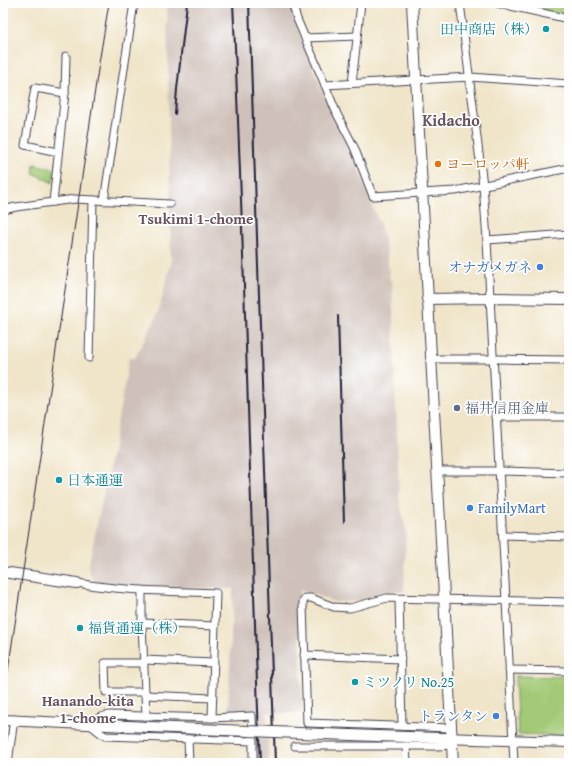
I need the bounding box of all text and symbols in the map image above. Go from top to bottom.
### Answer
place label: 田中商店（株） [440,19,538,39]
marker: 田中商店（株） [541,24,551,34]
district label: Kidacho [422,108,480,132]
place label: ヨーロッパ軒 [446,154,530,174]
marker: ヨーロッパ軒 [433,159,443,169]
district label: Tsukimi 1-chome [139,208,253,229]
place label: オナガメガネ [448,257,532,277]
marker: オナガメガネ [535,262,545,272]
place label: 福井信用金庫 [465,398,549,418]
marker: 福井信用金庫 [452,403,462,413]
place label: 日本通運 [67,470,123,490]
marker: 日本通運 [54,475,64,485]
place label: FamilyMart [478,498,546,518]
marker: FamilyMart [465,503,475,513]
place label: 福貨通運（株） [88,618,186,638]
marker: 福貨通運（株） [75,623,85,633]
place label: ミツノリ No.25 [363,672,454,692]
marker: ミツノリ No.25 [350,677,360,687]
district label: Hanando-kita 1-chome [42,690,134,728]
place label: トランタン [419,706,488,726]
marker: トランタン [491,711,501,721]

